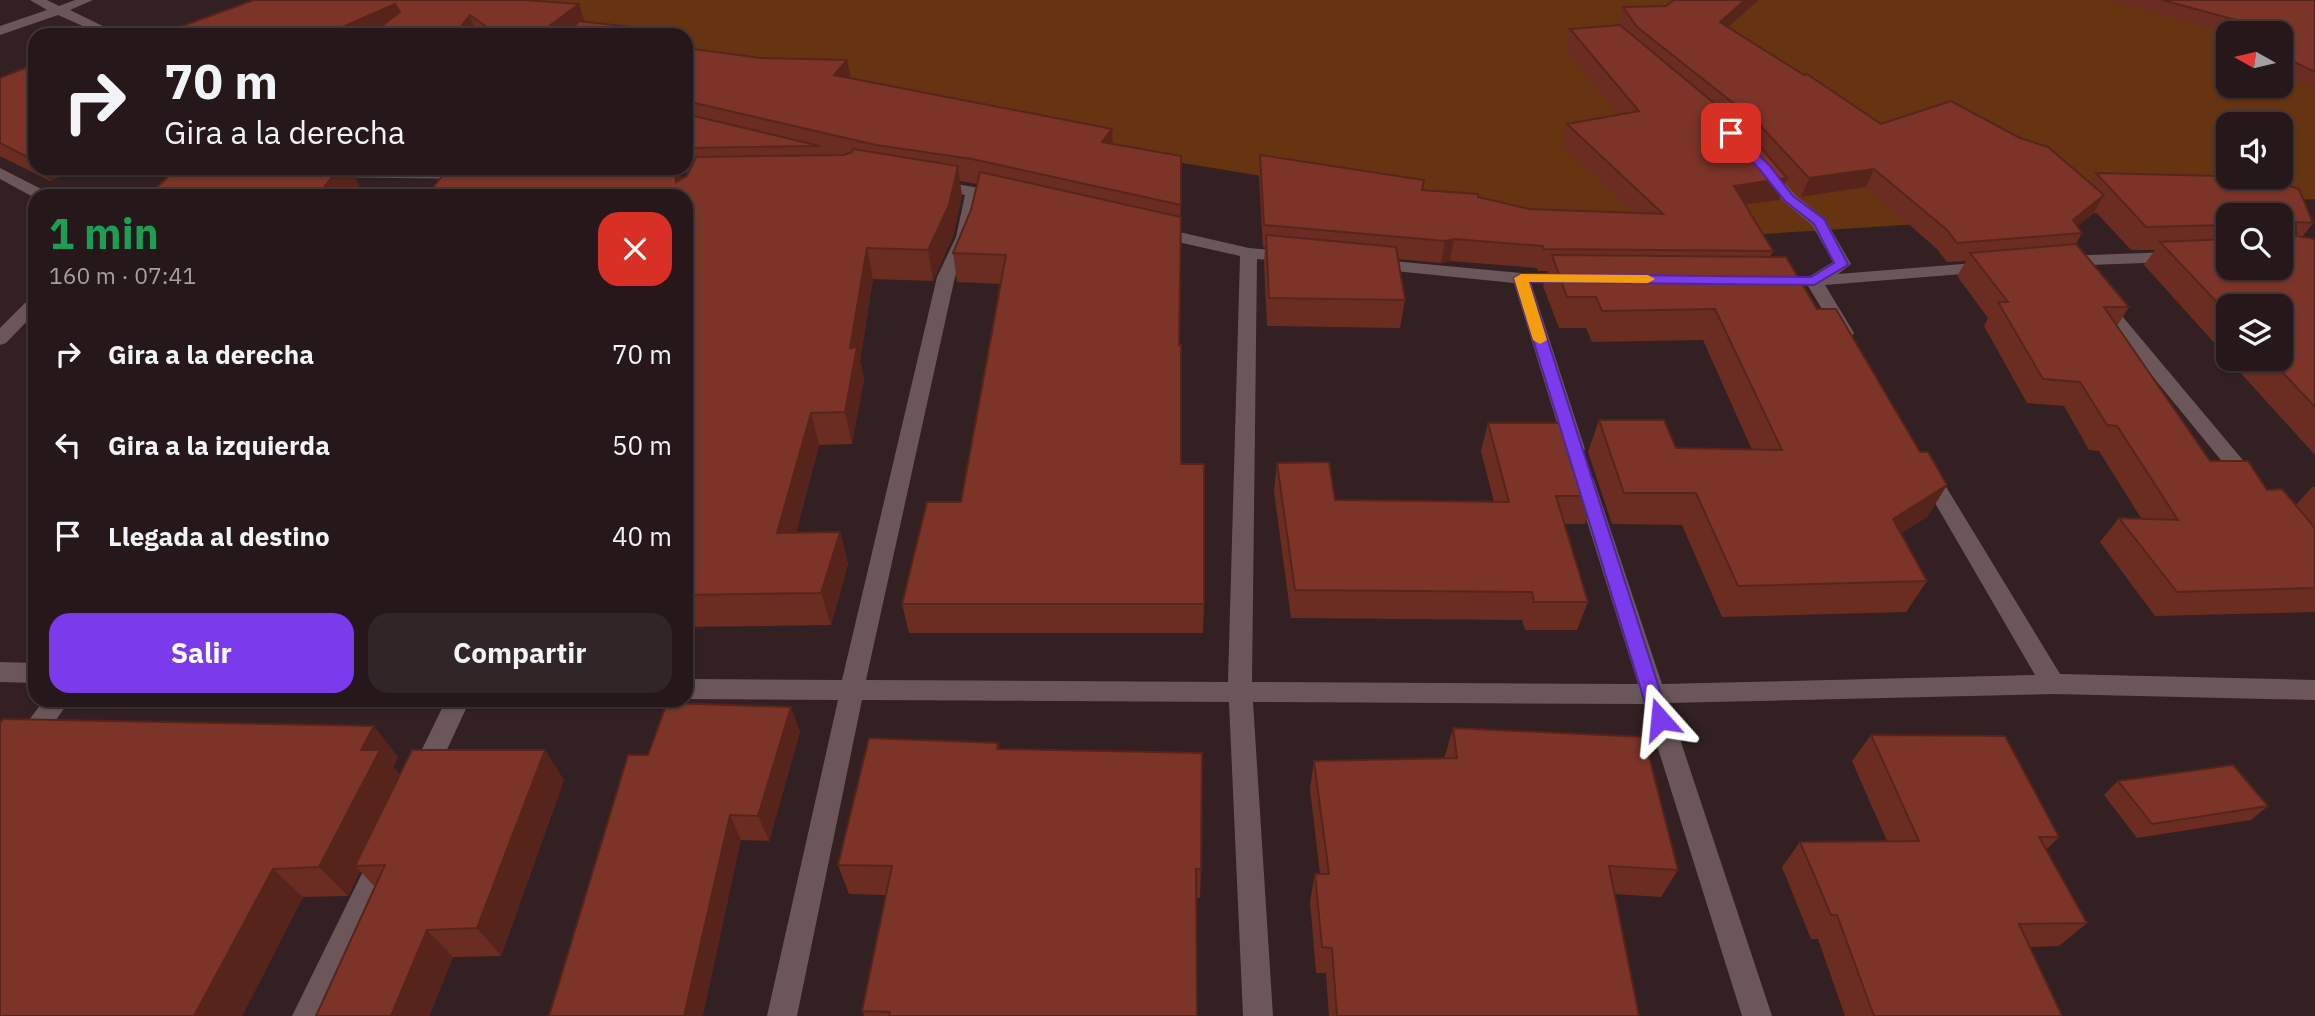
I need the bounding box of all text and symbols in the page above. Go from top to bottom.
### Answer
north arrow [2216,21,2292,98]
map controls [2216,21,2293,371]
text: 70 m [164,49,278,112]
icon: right [49,56,140,147]
pin [1701,103,1761,163]
text: Gira a la derecha [164,111,405,153]
button: sound [2216,112,2293,189]
icon: arrive [1712,114,1750,152]
button: search [2216,203,2293,280]
text: 1 min [49,206,159,261]
button: close [598,212,672,286]
text: 160 m · 07:41 [49,260,196,290]
button: layers [2216,294,2293,371]
icon: right [49,335,87,373]
text: Gira a la derecha [108,337,314,371]
text: 70 m [612,337,672,371]
icon: left [49,426,87,464]
text: Gira a la izquierda [108,428,330,462]
text: 50 m [612,428,672,462]
icon: arrive [49,517,87,555]
text: Llegada al destino [108,519,330,553]
text: 40 m [612,519,672,553]
button: Salir [49,613,354,693]
button: Compartir [368,613,672,693]
position arrow [1623,682,1697,756]

